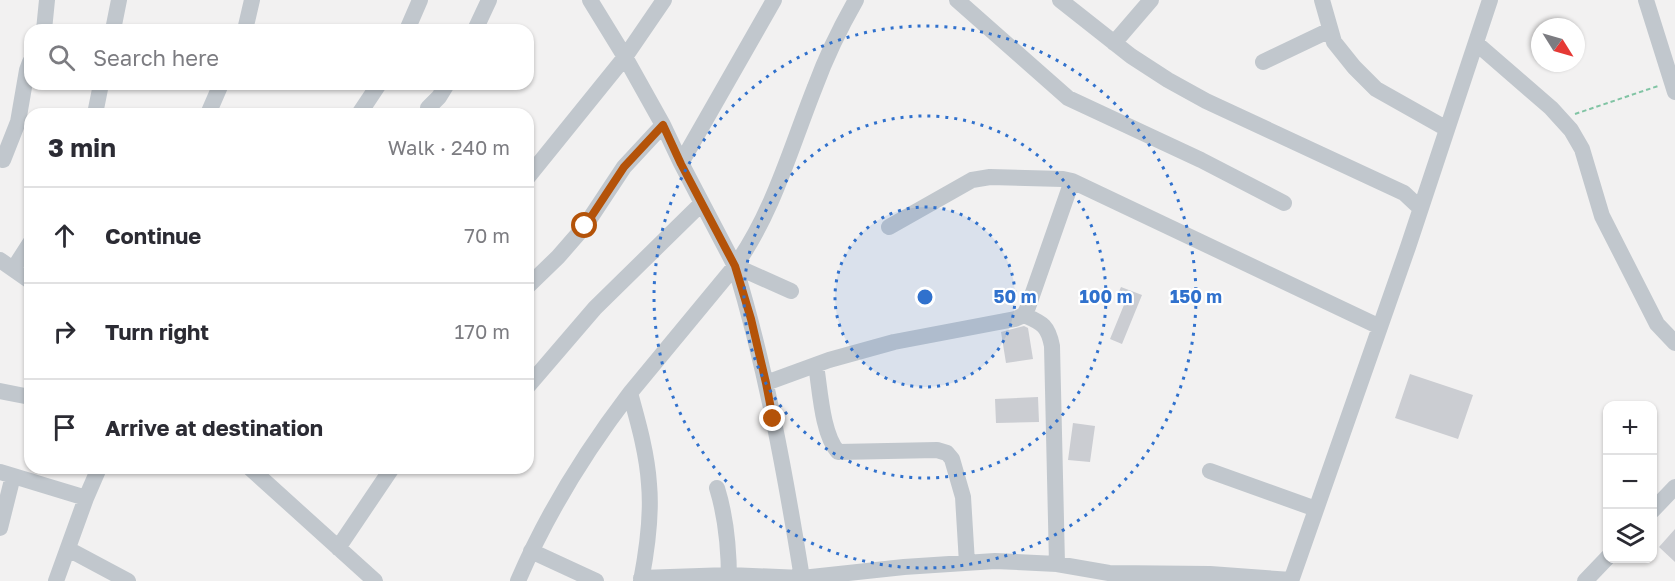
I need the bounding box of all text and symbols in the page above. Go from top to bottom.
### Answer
north arrow [1531,18,1585,72]
search box [24,24,534,90]
icon: search [45,41,78,74]
text: Search here [93,44,219,71]
text: 3 min [48,132,116,163]
text: Walk · 240 m [388,135,510,159]
route start [571,212,597,238]
icon: ahead [48,219,81,252]
text: Continue [105,222,201,249]
text: 70 m [464,223,510,247]
text: 50 m [994,285,1036,307]
text: 100 m [1080,285,1132,307]
text: 150 m [1170,285,1222,307]
centre of rings [915,287,935,307]
icon: right [48,315,81,348]
text: Turn right [105,318,209,345]
text: 170 m [455,319,510,343]
map controls [1603,401,1657,563]
button: + [1603,401,1657,455]
route end [759,405,785,431]
icon: arrive [48,411,81,444]
text: Arrive at destination [105,414,323,441]
button: − [1603,455,1657,509]
button: layers [1603,509,1657,563]

